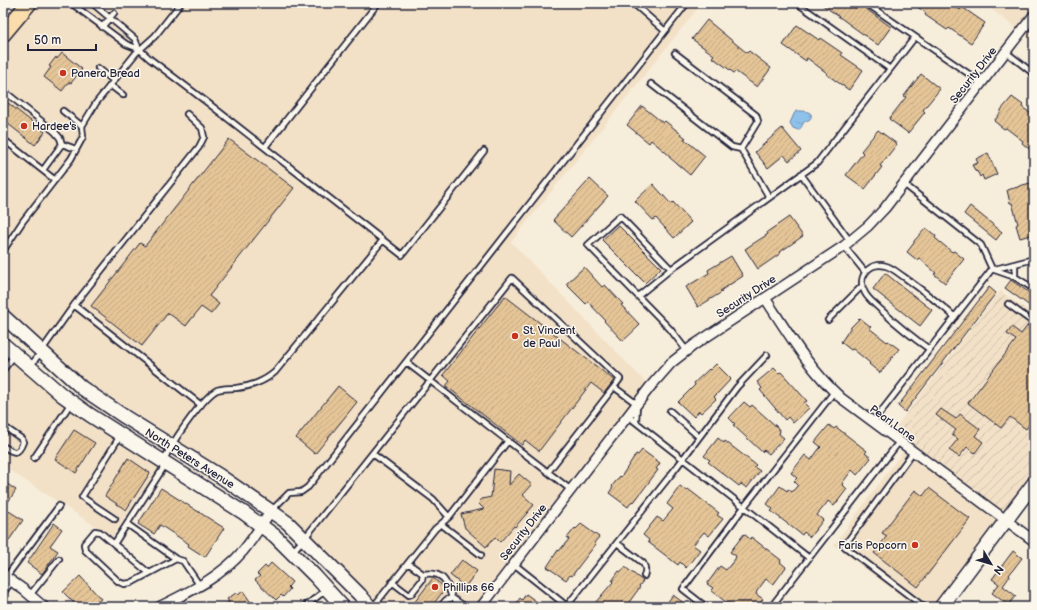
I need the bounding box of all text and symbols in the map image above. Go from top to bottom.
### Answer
scale bar [28,26,96,52]
text: 50 m [34,33,61,48]
street label: Security Drive [947,44,1000,106]
place label: Panera Bread [71,67,140,80]
marker: Panera Bread [58,68,68,78]
place label: Hardee's [32,120,77,133]
marker: Hardee's [19,121,29,131]
street label: Security Drive [714,272,779,320]
place label: St. Vincent de Paul [523,324,576,350]
marker: St. Vincent de Paul [510,331,520,341]
street label: Pearl Lane [867,402,919,445]
street label: North Peters Avenue [143,426,237,491]
street label: Security Drive [497,501,550,563]
place label: Faris Popcorn [838,539,907,552]
marker: Faris Popcorn [910,540,920,550]
north arrow [971,544,1011,584]
text: N [991,563,1006,577]
place label: Phillips 66 [443,581,495,594]
marker: Phillips 66 [430,582,440,592]

